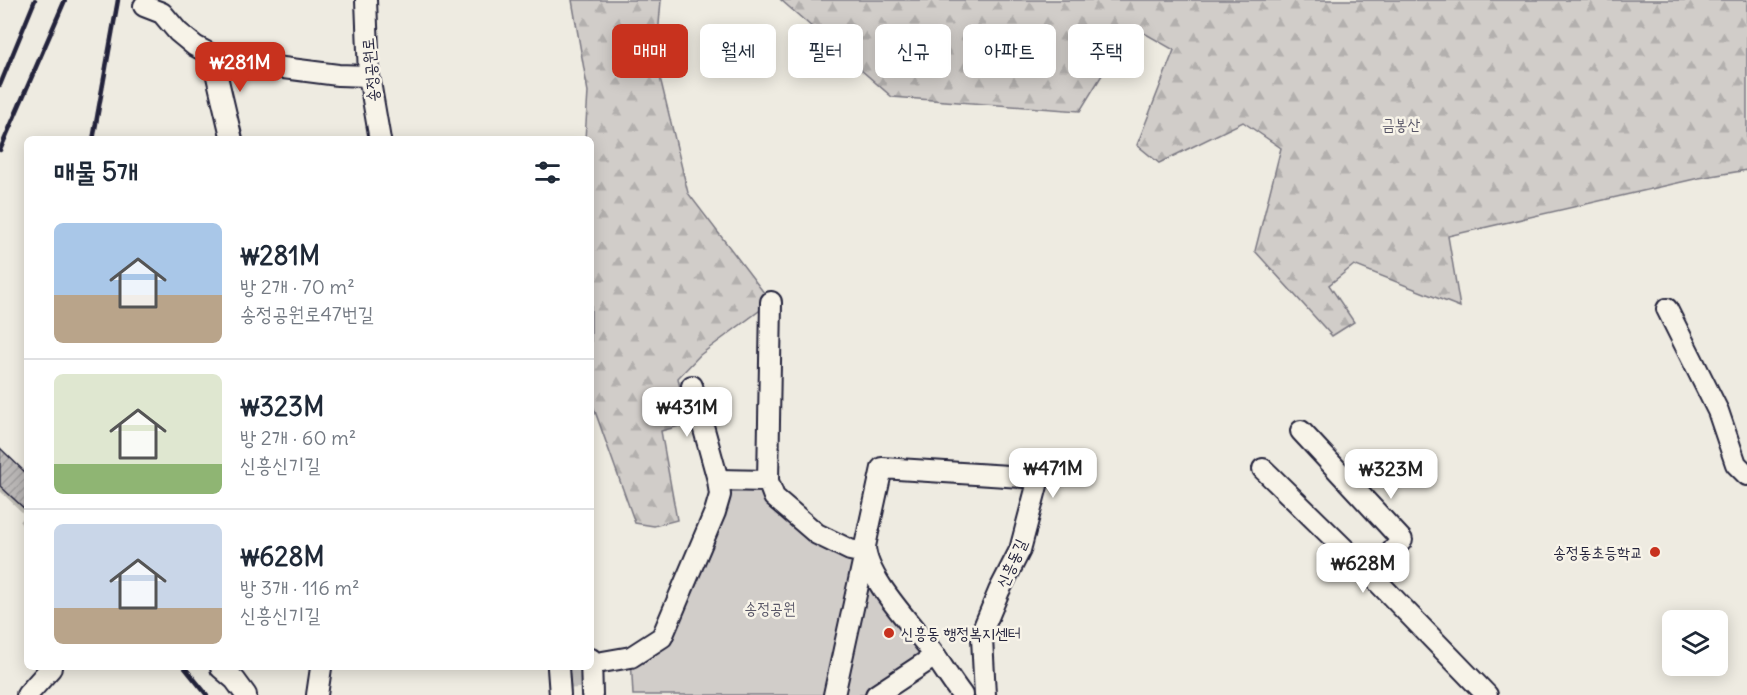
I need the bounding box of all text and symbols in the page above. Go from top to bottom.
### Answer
chip: 매매 [612,24,688,78]
chip: 월세 [700,24,776,78]
chip: 필터 [788,24,863,78]
chip: 신규 [875,24,951,78]
chip: 아파트 [963,24,1056,78]
chip: 주택 [1068,24,1144,78]
street label: 송정공원로 [357,37,383,103]
pin: ₩281M [198,42,282,93]
text: ₩281M [209,49,271,74]
park label: 금봉산 [1382,114,1420,134]
text: 매물 5개 [54,155,138,188]
icon: filters [531,156,564,189]
text: ₩281M [240,239,320,272]
icon: home [102,247,174,319]
text: 방 2개 · 70 m² [240,274,355,299]
text: 송정공원로47번길 [240,301,374,326]
pin: ₩431M [645,387,729,438]
text: ₩323M [240,390,324,423]
text: ₩431M [656,394,718,419]
icon: home [102,398,174,470]
text: 방 2개 · 60 m² [240,425,356,450]
pin: ₩471M [1011,448,1095,499]
pin: ₩323M [1349,449,1433,500]
text: 신흥신기길 [240,452,320,477]
text: ₩471M [1023,455,1083,480]
text: ₩323M [1359,456,1423,481]
street label: 신흥동길 [991,535,1031,591]
text: ₩628M [240,540,325,573]
place label: 송정동초등학교 [1553,542,1643,562]
pin: ₩628M [1321,543,1405,594]
marker: 송정동초등학교 [1648,545,1662,559]
icon: home [102,548,174,620]
text: ₩628M [1330,550,1396,575]
text: 방 3개 · 116 m² [240,575,359,600]
park label: 송정공원 [744,598,796,618]
text: 신흥신기길 [240,602,320,627]
map controls [1662,610,1728,676]
button: layers [1662,610,1728,676]
place label: 신흥동 행정복지센터 [901,623,1021,643]
marker: 신흥동 행정복지센터 [882,626,896,640]

